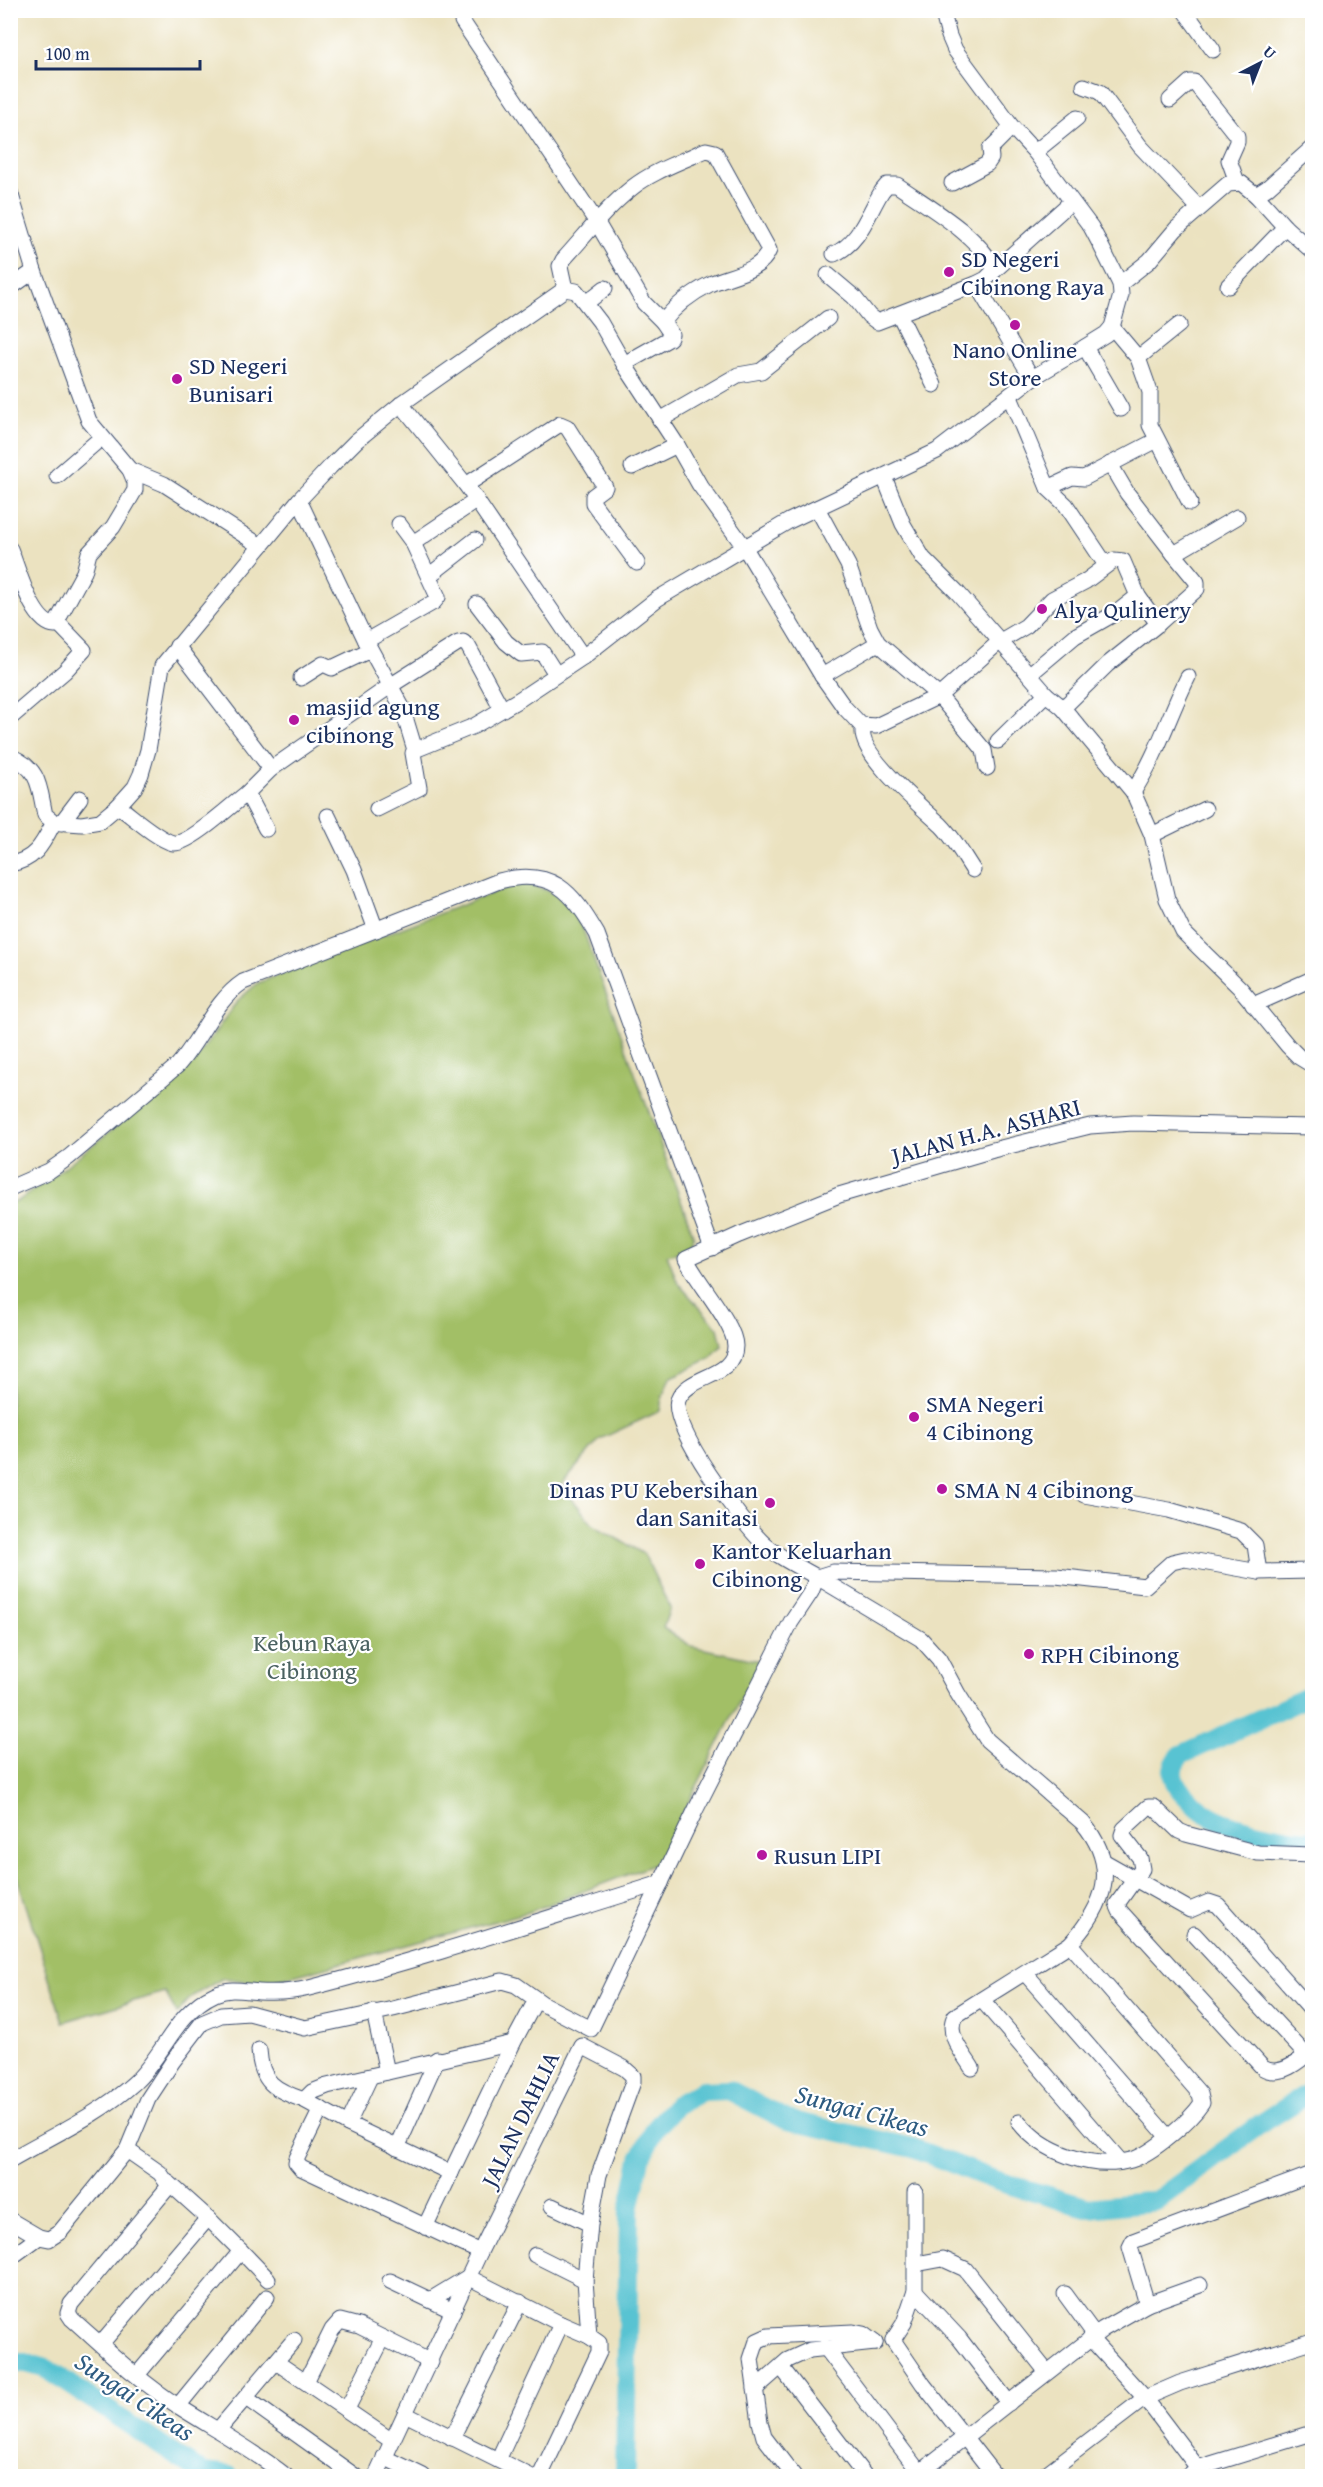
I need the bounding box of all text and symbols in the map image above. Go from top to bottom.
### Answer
scale bar [36,33,200,71]
north arrow [1230,33,1290,93]
text: U [1258,39,1282,65]
text: 100 m [45,40,90,67]
place label: SD Negeri Cibinong Raya [961,241,1105,304]
marker: SD Negeri Cibinong Raya [942,265,956,279]
marker: Nano Online Store [1008,318,1022,332]
place label: Nano Online Store [953,332,1077,395]
place label: SD Negeri Bunisari [189,348,288,411]
marker: SD Negeri Bunisari [170,372,184,386]
place label: Alya Qulinery [1054,592,1191,627]
marker: Alya Qulinery [1035,602,1049,616]
place label: masjid agung cibinong [306,689,440,752]
marker: masjid agung cibinong [287,713,301,727]
street label: JALAN H.A. ASHARI [885,1089,1085,1174]
place label: SMA Negeri 4 Cibinong [926,1386,1044,1449]
marker: SMA Negeri 4 Cibinong [907,1410,921,1424]
place label: Dinas PU Kebersihan dan Sanitasi [549,1472,759,1535]
place label: SMA N 4 Cibinong [954,1472,1133,1507]
marker: SMA N 4 Cibinong [935,1482,949,1496]
marker: Dinas PU Kebersihan dan Sanitasi [763,1496,777,1510]
place label: Kantor Keluarhan Cibinong [712,1533,892,1596]
marker: Kantor Keluarhan Cibinong [693,1557,707,1571]
park label: Kebun Raya Cibinong [253,1625,372,1688]
place label: RPH Cibinong [1041,1637,1179,1672]
marker: RPH Cibinong [1022,1647,1036,1661]
place label: Rusun LIPI [774,1838,881,1873]
marker: Rusun LIPI [755,1848,769,1862]
street label: JALAN DAHLIA [471,2045,568,2196]
water label: Sungai Cikeas [791,2073,934,2147]
water label: Sungai Cikeas [67,2342,203,2451]

